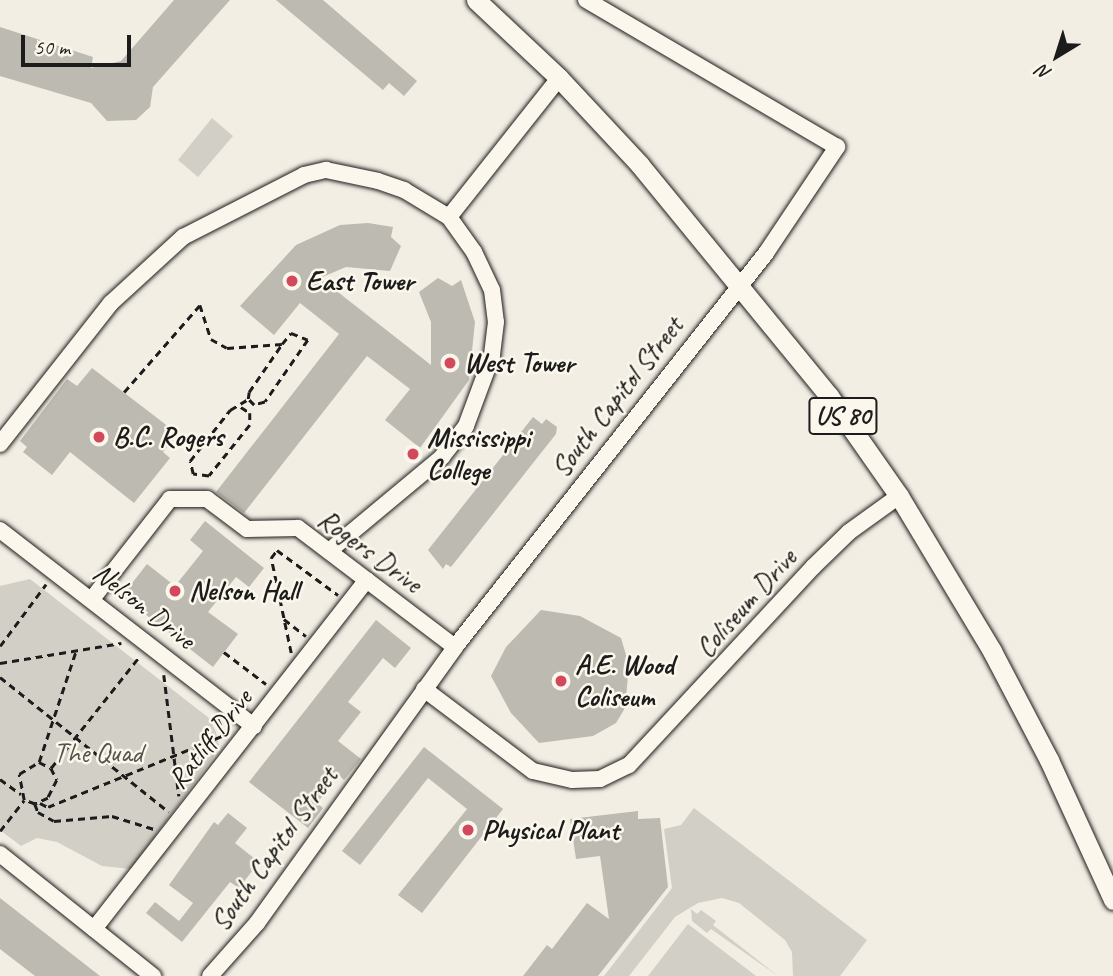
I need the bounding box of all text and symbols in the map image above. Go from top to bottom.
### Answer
scale bar [24,21,135,65]
north arrow [1022,21,1092,91]
text: 50 m [34,34,70,60]
text: N [1032,59,1056,86]
place label: East Tower [306,264,413,298]
marker: East Tower [284,273,300,289]
street label: South Capitol Street [544,310,690,484]
place label: West Tower [464,346,574,380]
marker: West Tower [442,355,458,371]
road number: US 80 [808,394,878,438]
place label: B.C. Rogers [113,420,223,454]
place label: Mississippi College [427,421,530,487]
marker: B.C. Rogers [91,429,107,445]
marker: Mississippi College [405,446,421,462]
street label: Rogers Drive [311,502,429,600]
street label: Coliseum Drive [688,542,804,664]
street label: Nelson Drive [86,556,202,656]
place label: Nelson Hall [189,574,299,608]
marker: Nelson Hall [167,583,183,599]
place label: A.E. Wood Coliseum [575,648,674,714]
marker: A.E. Wood Coliseum [553,673,569,689]
street label: Ratliff Drive [161,682,259,796]
park label: The Quad [54,736,142,770]
street label: South Capitol Street [203,760,345,938]
place label: Physical Plant [482,813,620,847]
marker: Physical Plant [460,822,476,838]

